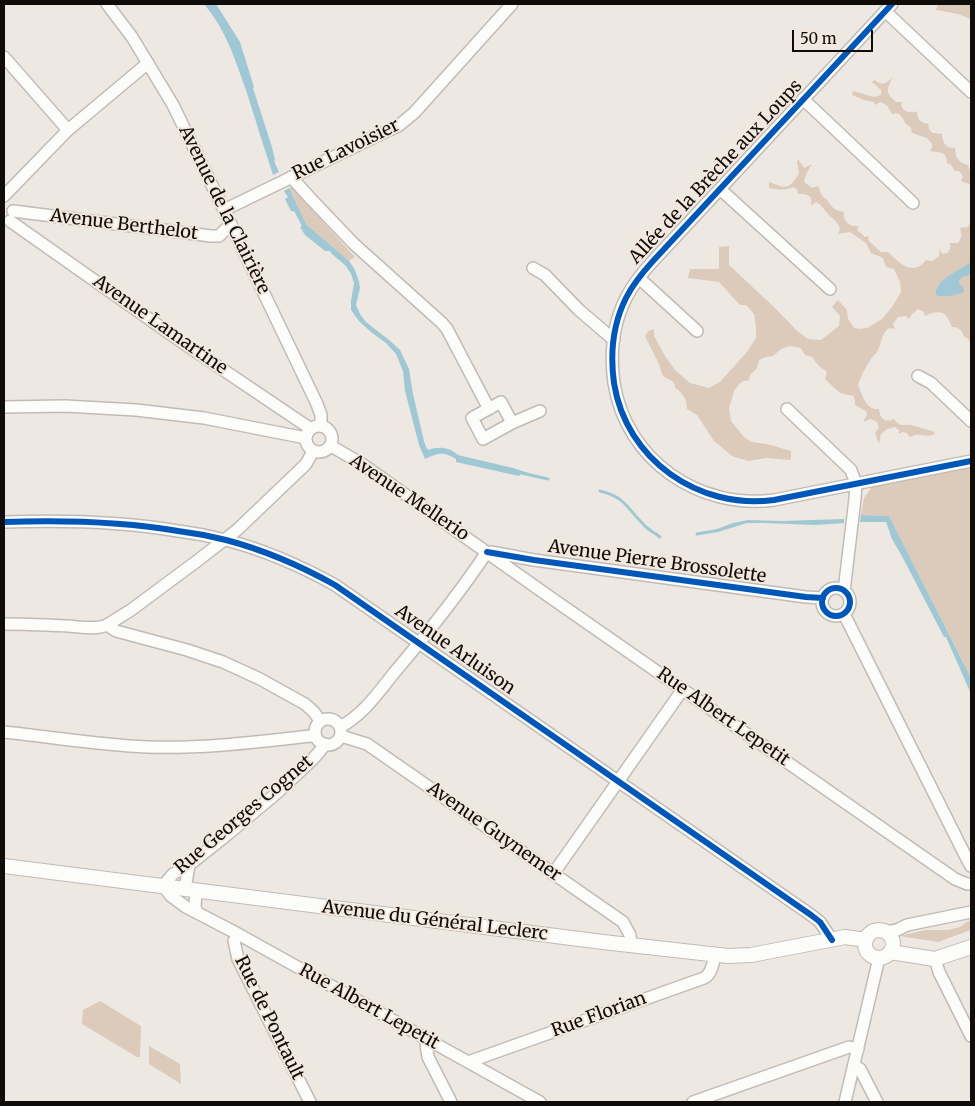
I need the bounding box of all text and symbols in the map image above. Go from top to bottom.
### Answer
scale bar [795,20,876,52]
text: 50 m [800,29,837,48]
street label: Allée de la Brèche aux Loups [625,75,807,269]
street label: Rue Lavoisier [289,115,403,185]
street label: Avenue de la Clairière [174,122,274,298]
street label: Avenue Berthelot [49,205,199,245]
street label: Avenue Lamartine [89,271,231,379]
street label: Avenue Mellerio [345,450,473,546]
street label: Avenue Pierre Brossolette [547,536,767,588]
street label: Avenue Arluison [391,601,519,699]
street label: Rue Albert Lepetit [652,663,794,771]
street label: Rue Georges Cognet [171,751,317,879]
street label: Avenue Guynemer [423,778,565,886]
street label: Avenue du Général Leclerc [321,896,549,946]
street label: Rue de Pontault [230,952,308,1084]
street label: Rue Albert Lepetit [295,959,443,1055]
street label: Rue Florian [548,988,650,1042]

